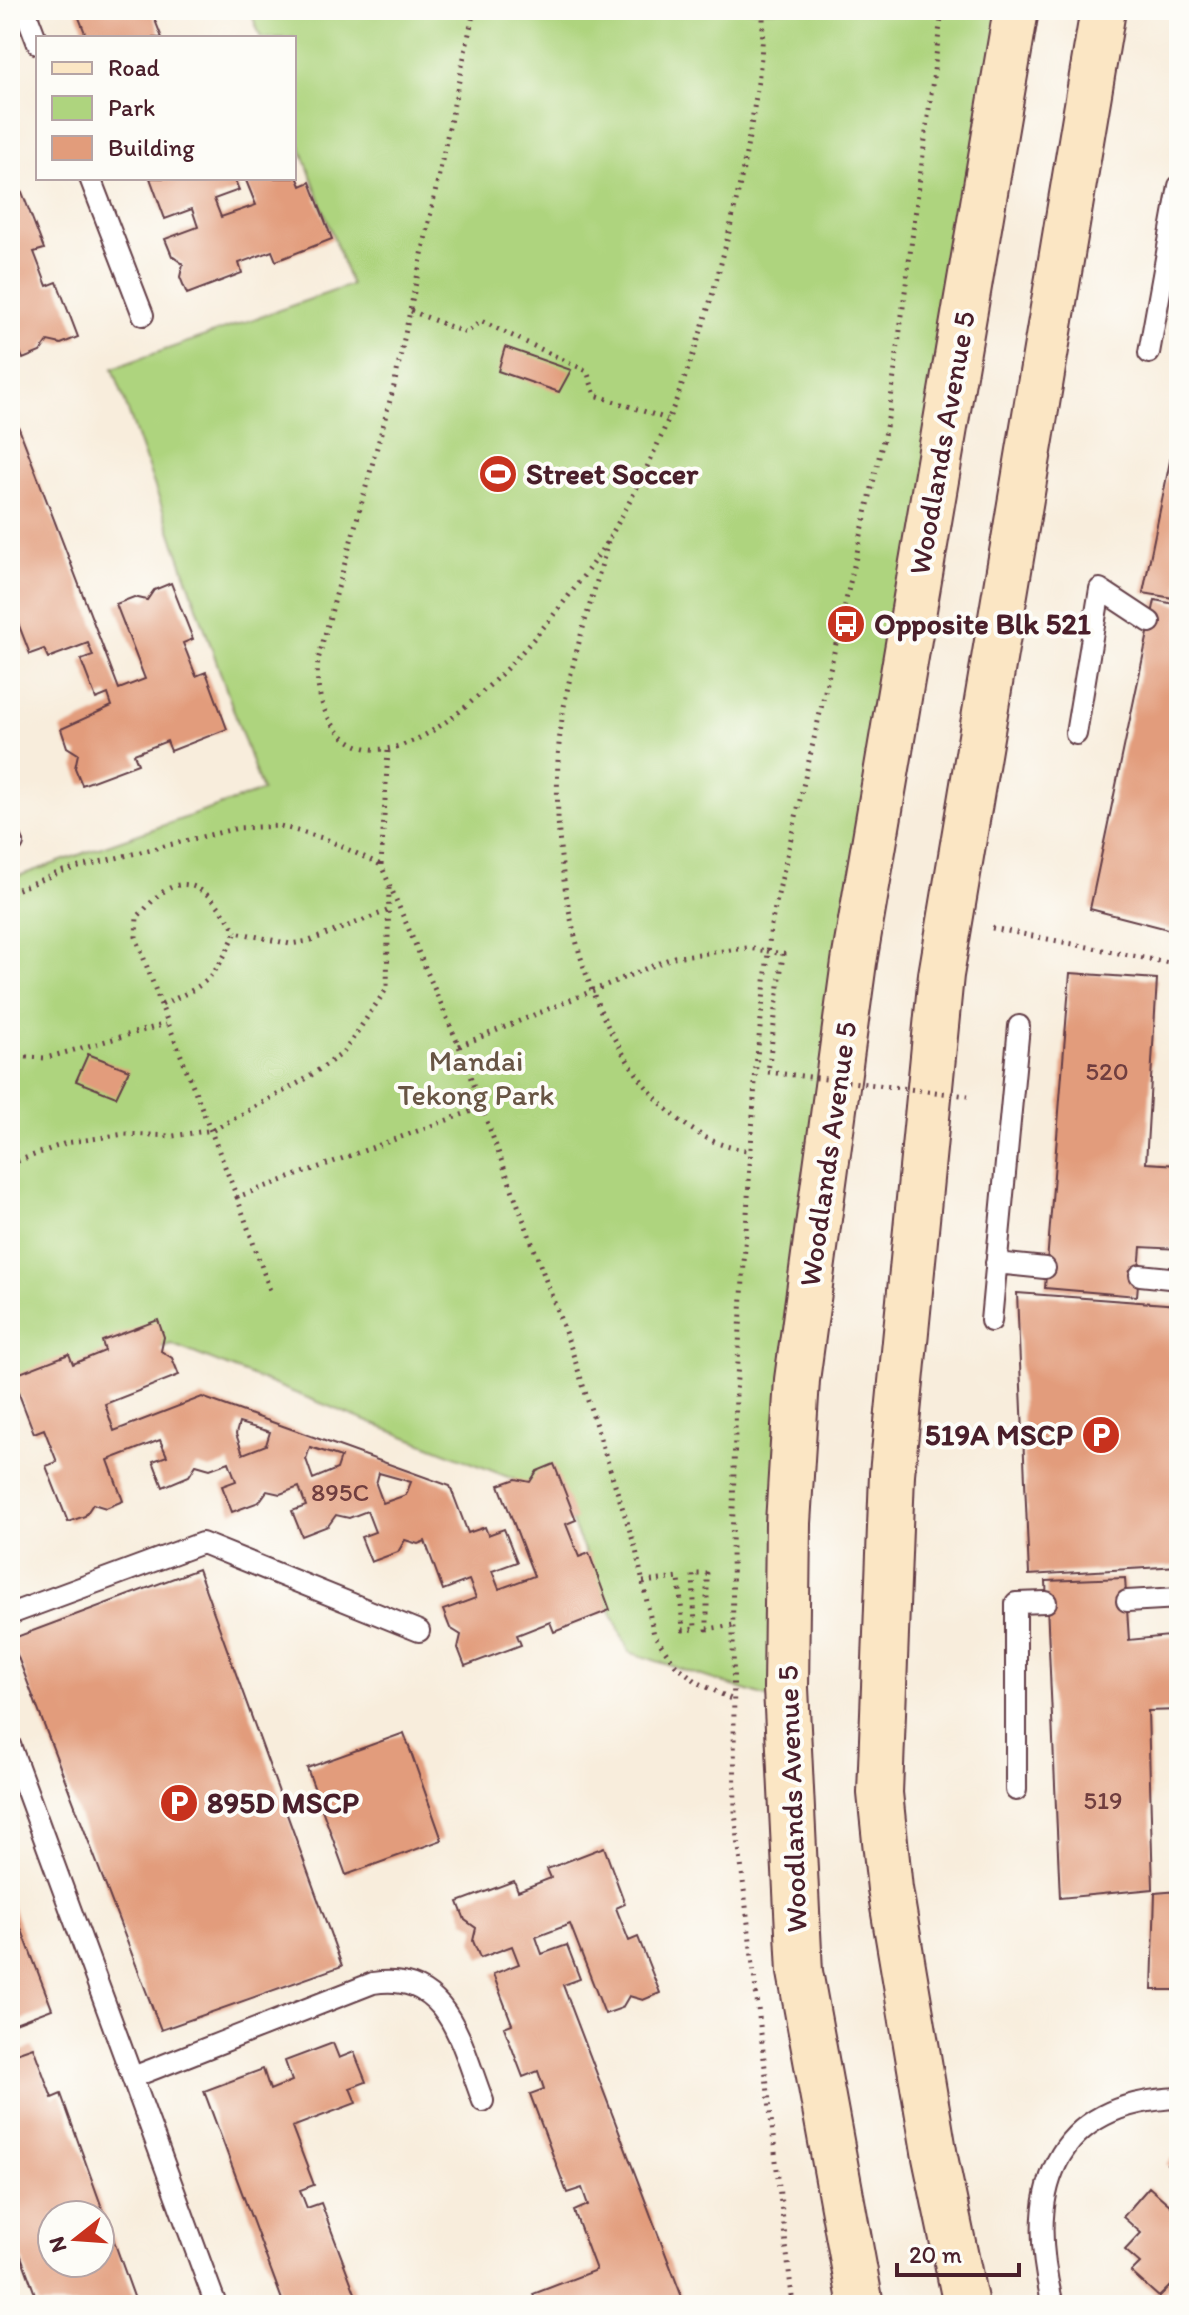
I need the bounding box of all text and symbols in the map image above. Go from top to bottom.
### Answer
legend [36,36,296,180]
text: Road [108,53,160,82]
text: Park [108,93,155,122]
text: Building [108,133,195,162]
street label: Woodlands Avenue 5 [900,308,983,578]
sports icon: Street Soccer [477,453,519,495]
place label: Street Soccer [526,455,699,492]
bus stop icon: Opposite Blk 521 [825,603,867,645]
place label: Opposite Blk 521 [874,605,1091,642]
street label: Woodlands Avenue 5 [791,1019,864,1289]
park label: Mandai Tekong Park [398,1042,554,1113]
house number: 520 [1085,1055,1129,1087]
parking icon: 519A MSCP [1080,1414,1122,1456]
place label: 519A MSCP [925,1416,1073,1453]
house number: 895C [311,1476,369,1508]
street label: Woodlands Avenue 5 [768,1665,815,1933]
parking icon: 895D MSCP [158,1782,200,1824]
place label: 895D MSCP [207,1784,359,1821]
house number: 519 [1083,1784,1123,1816]
north arrow [36,2199,116,2279]
scale bar [897,2227,1019,2277]
text: N [42,2234,72,2256]
text: 20 m [909,2240,962,2269]

